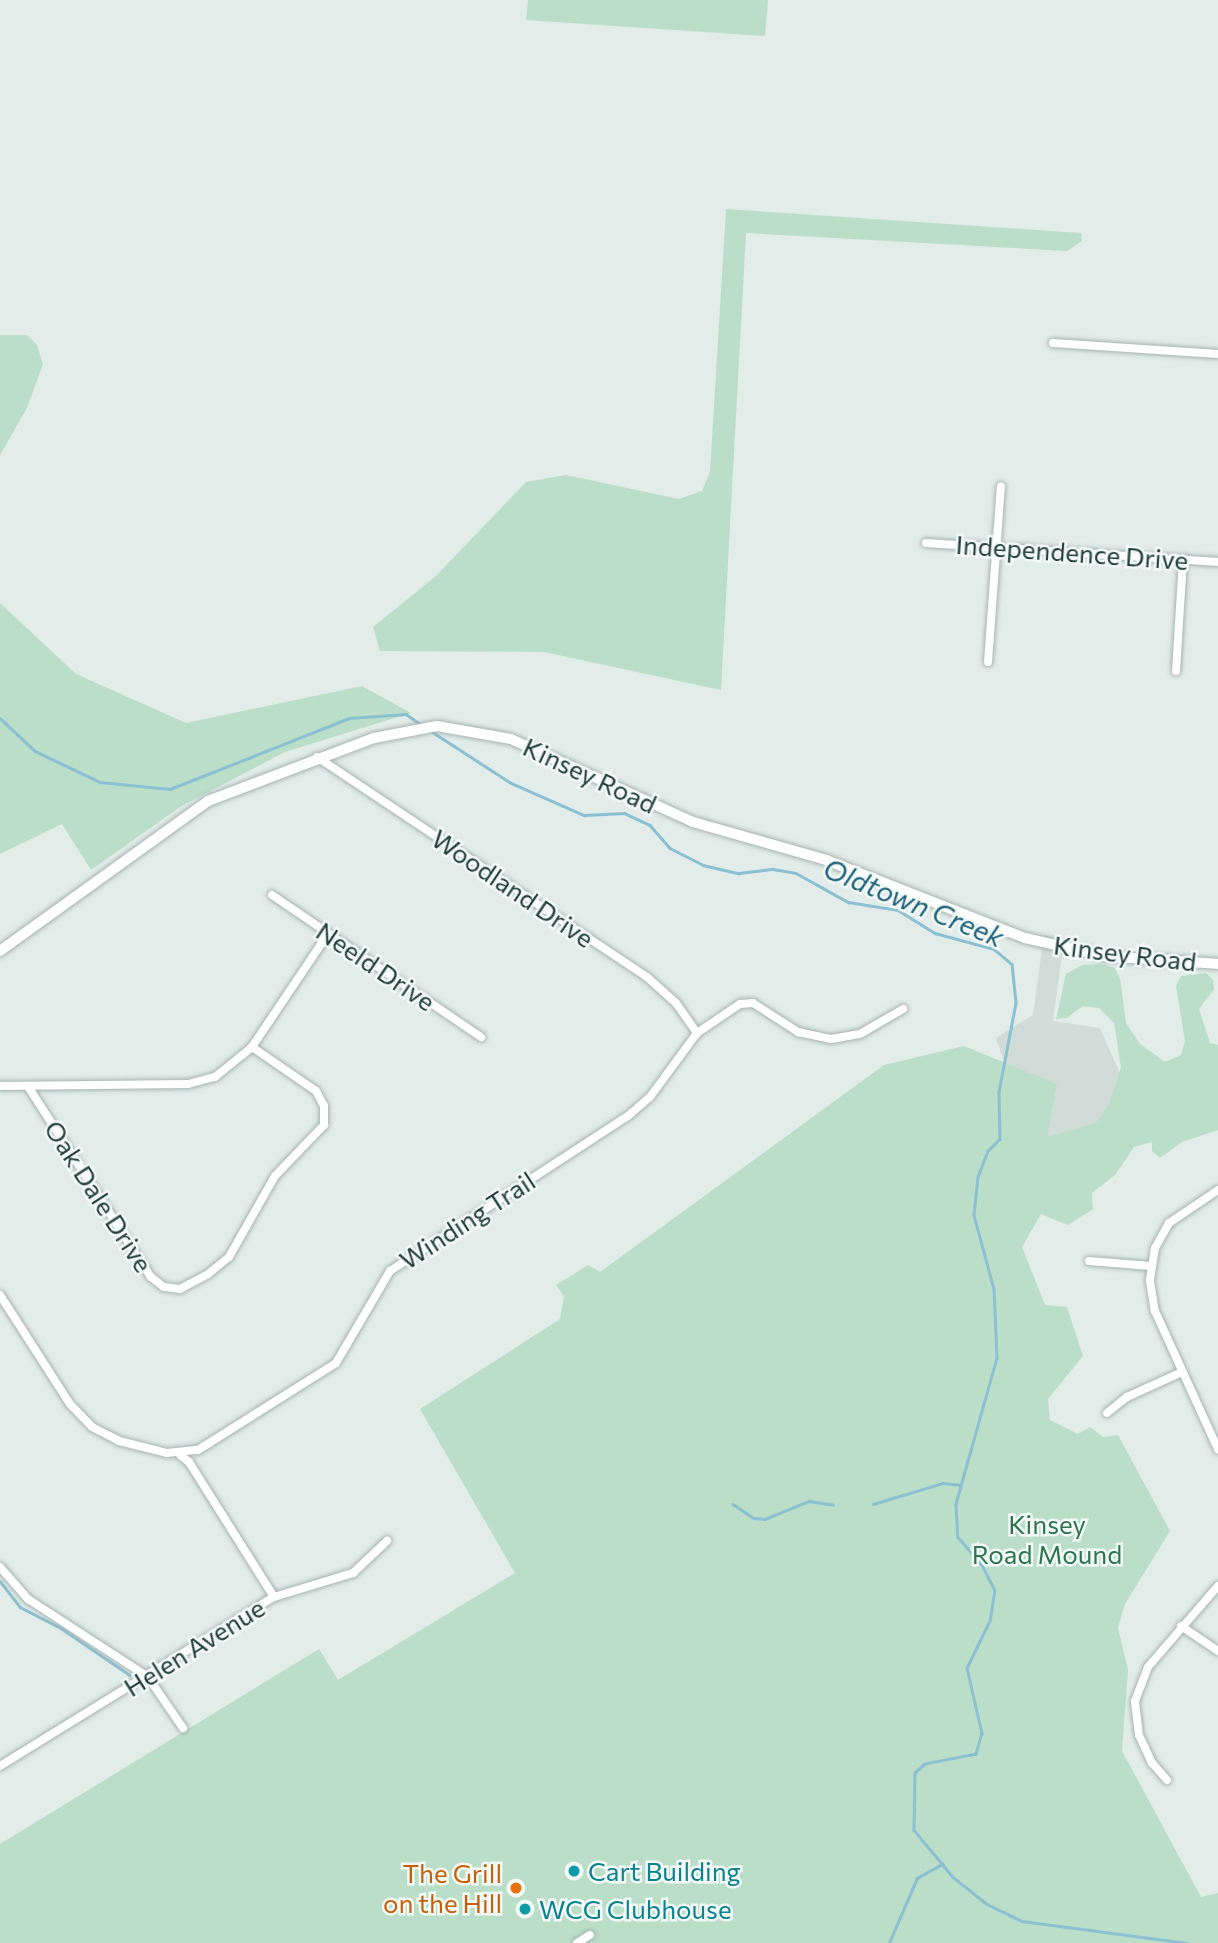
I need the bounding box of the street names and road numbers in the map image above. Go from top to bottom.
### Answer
street label: Independence Drive [955,528,1189,576]
street label: Kinsey Road [518,731,662,819]
street label: Woodland Drive [426,822,600,954]
street label: Neeld Drive [311,915,441,1017]
street label: Kinsey Road [1052,929,1198,977]
street label: Oak Dale Drive [38,1114,160,1278]
street label: Winding Trail [393,1165,541,1275]
street label: Helen Avenue [118,1591,270,1703]

